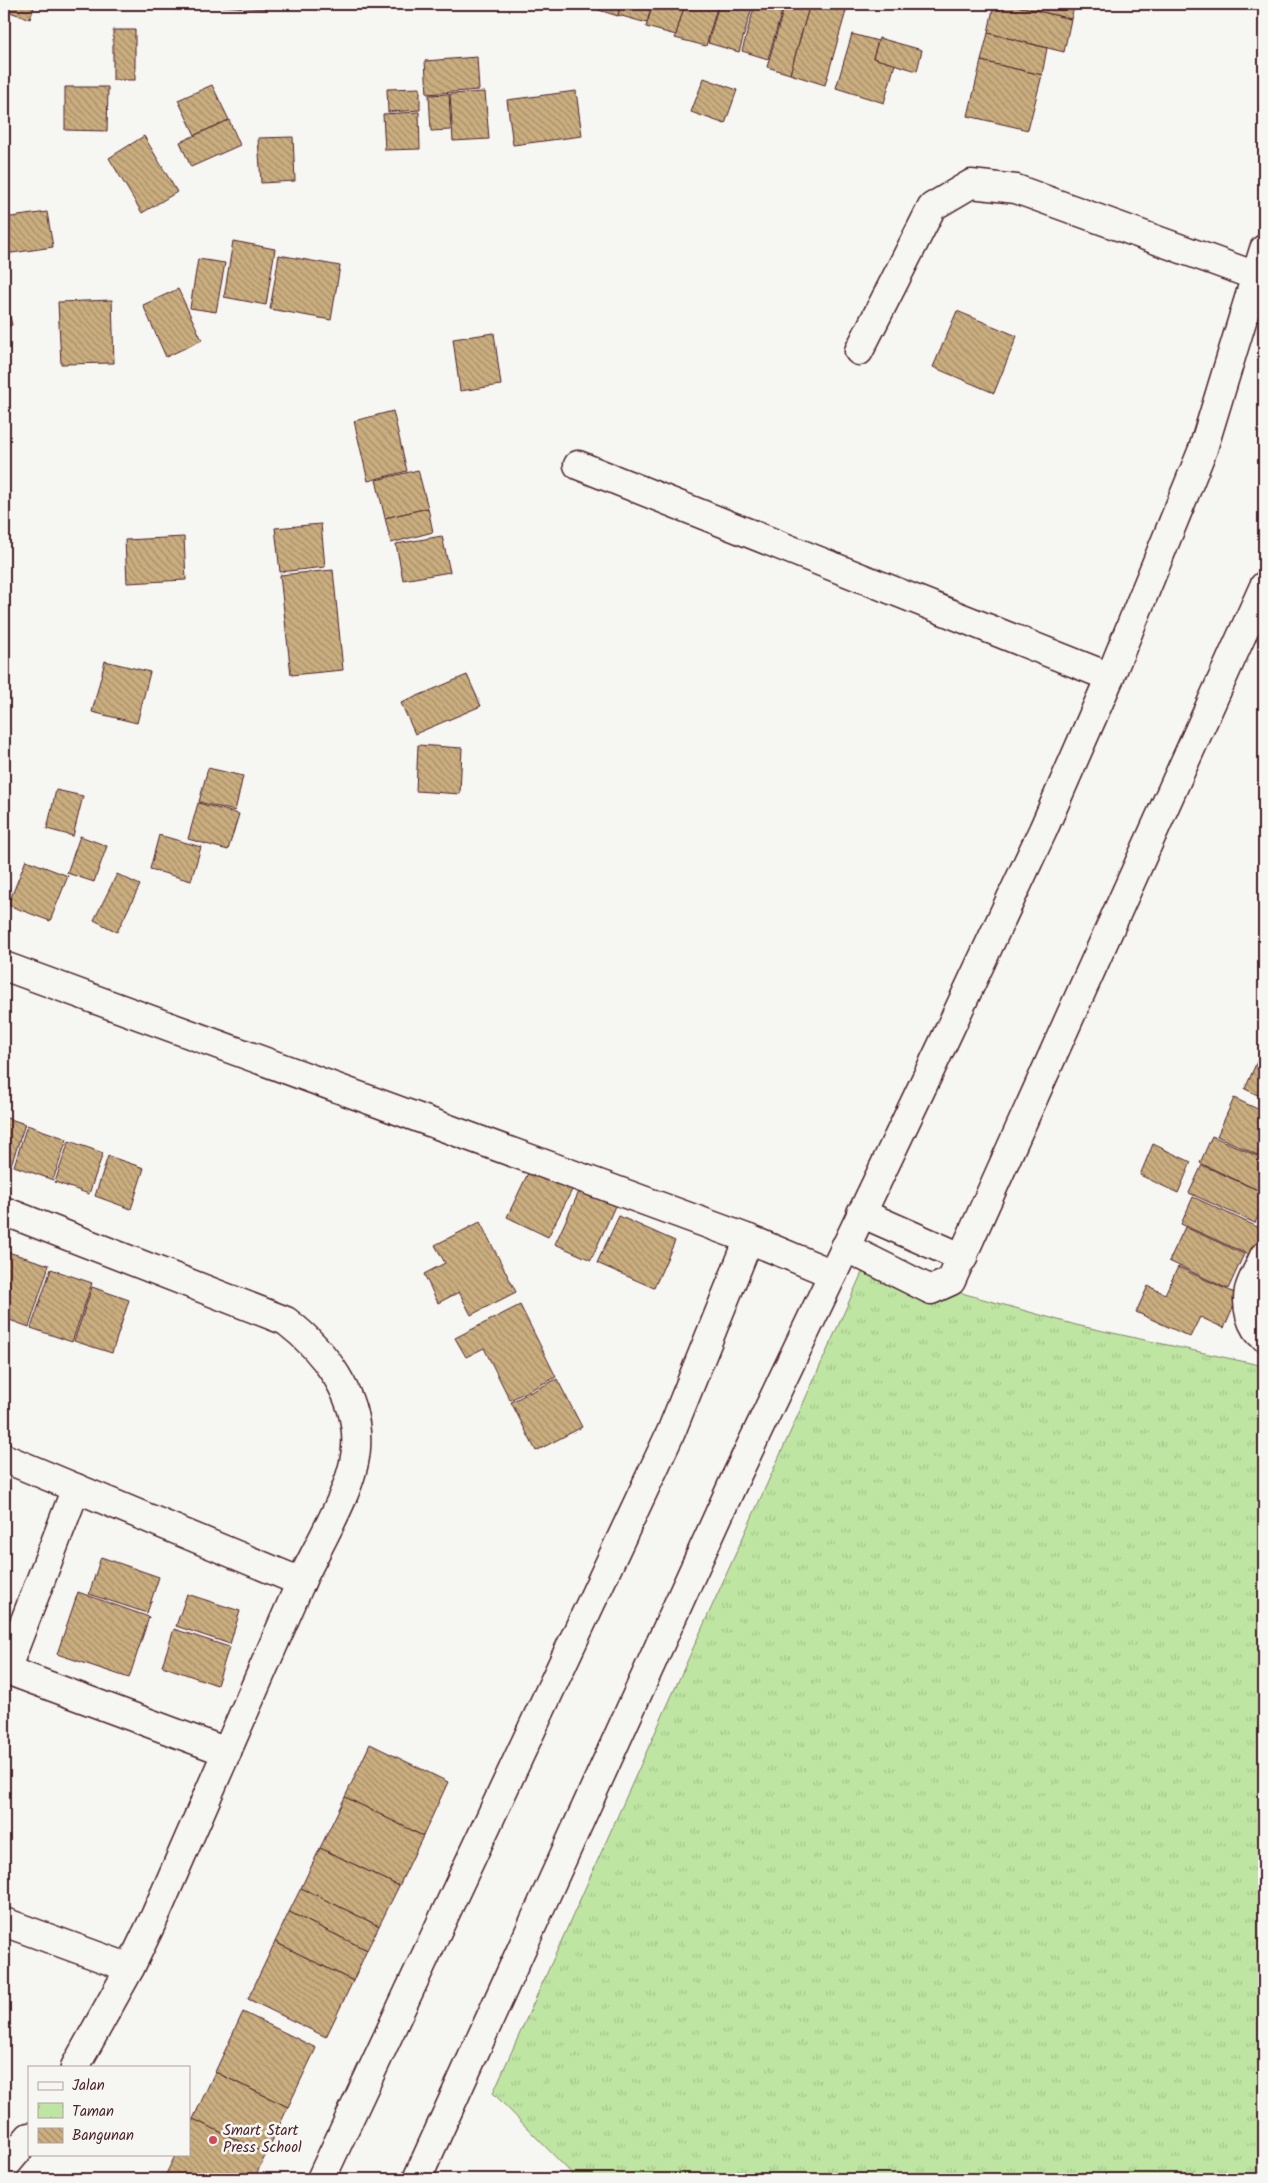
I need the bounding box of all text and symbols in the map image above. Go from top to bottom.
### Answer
legend [28,2066,190,2156]
text: Jalan [72,2074,105,2098]
text: Taman [72,2100,114,2124]
place label: Smart Start Press School [223,2119,302,2160]
text: Bangunan [72,2124,134,2148]
marker: Smart Start Press School [207,2134,219,2146]

